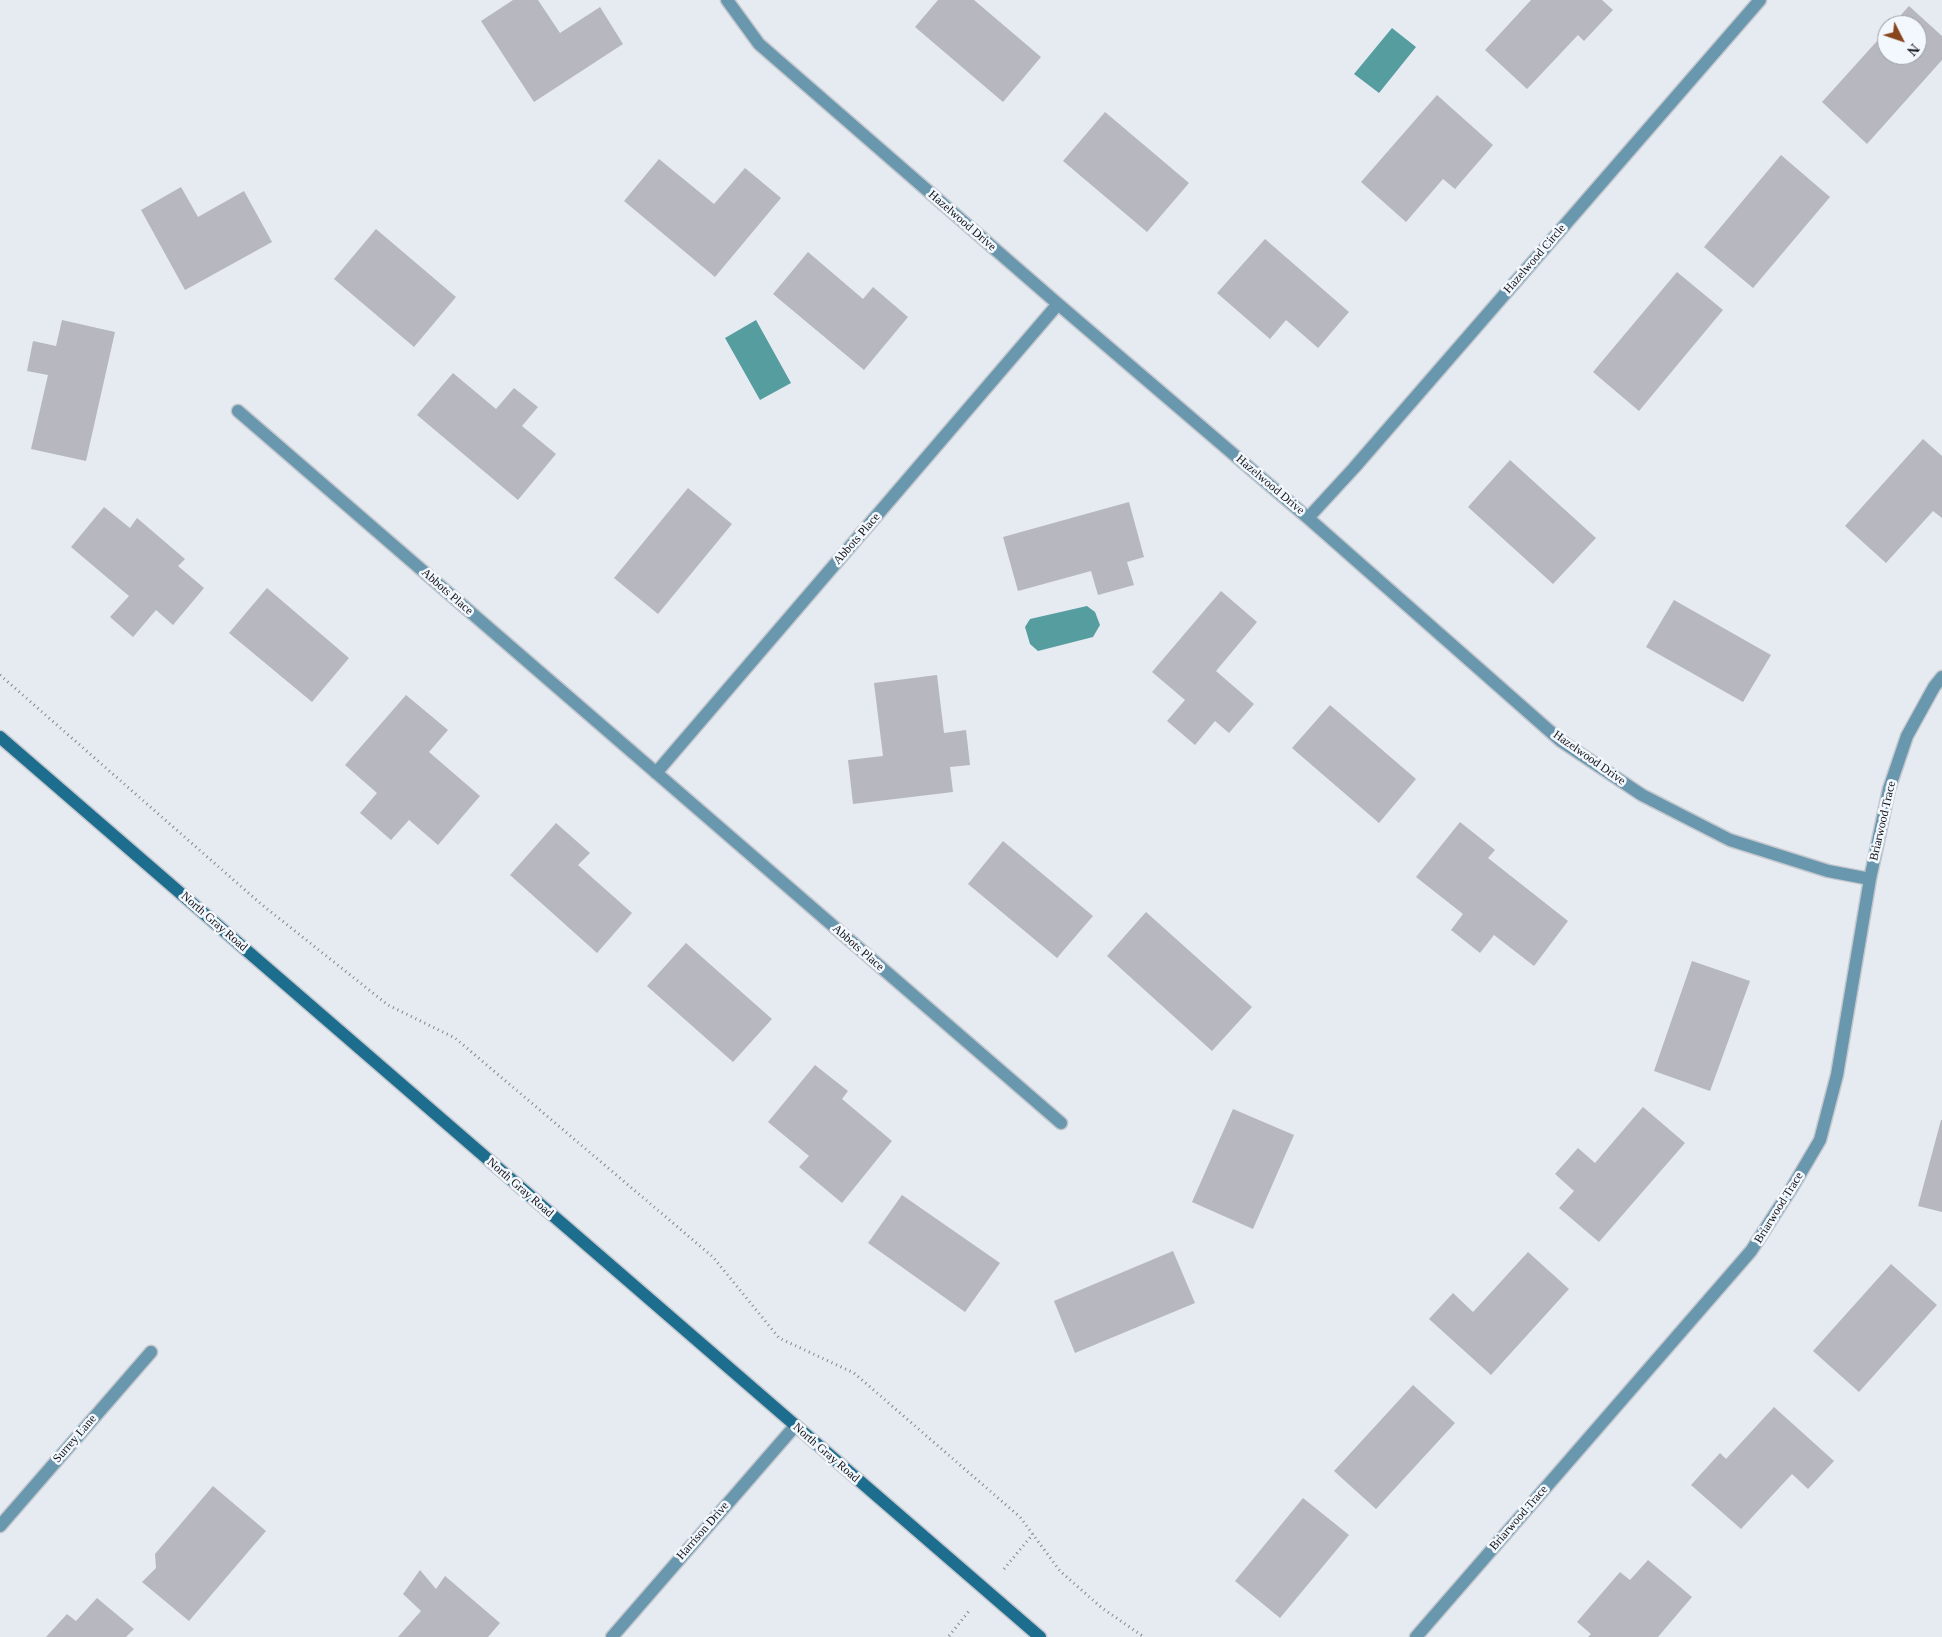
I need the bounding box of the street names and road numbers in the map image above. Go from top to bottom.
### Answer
street label: Hazelwood Drive [925,188,999,254]
street label: Hazelwood Circle [1501,221,1569,297]
street label: Hazelwood Drive [1233,452,1307,518]
street label: Abbots Place [831,510,883,568]
street label: Abbots Place [418,566,476,618]
street label: Hazelwood Drive [1550,728,1628,788]
street label: Briarwood Trace [1867,780,1899,862]
street label: North Gray Road [178,889,250,955]
street label: Abbots Place [829,922,887,974]
street label: North Gray Road [484,1155,556,1221]
street label: Briarwood Trace [1751,1170,1807,1246]
street label: Surrey Lane [50,1412,100,1466]
street label: North Gray Road [790,1420,862,1486]
street label: Briarwood Trace [1487,1483,1551,1553]
street label: Harrison Drive [674,1499,732,1563]

